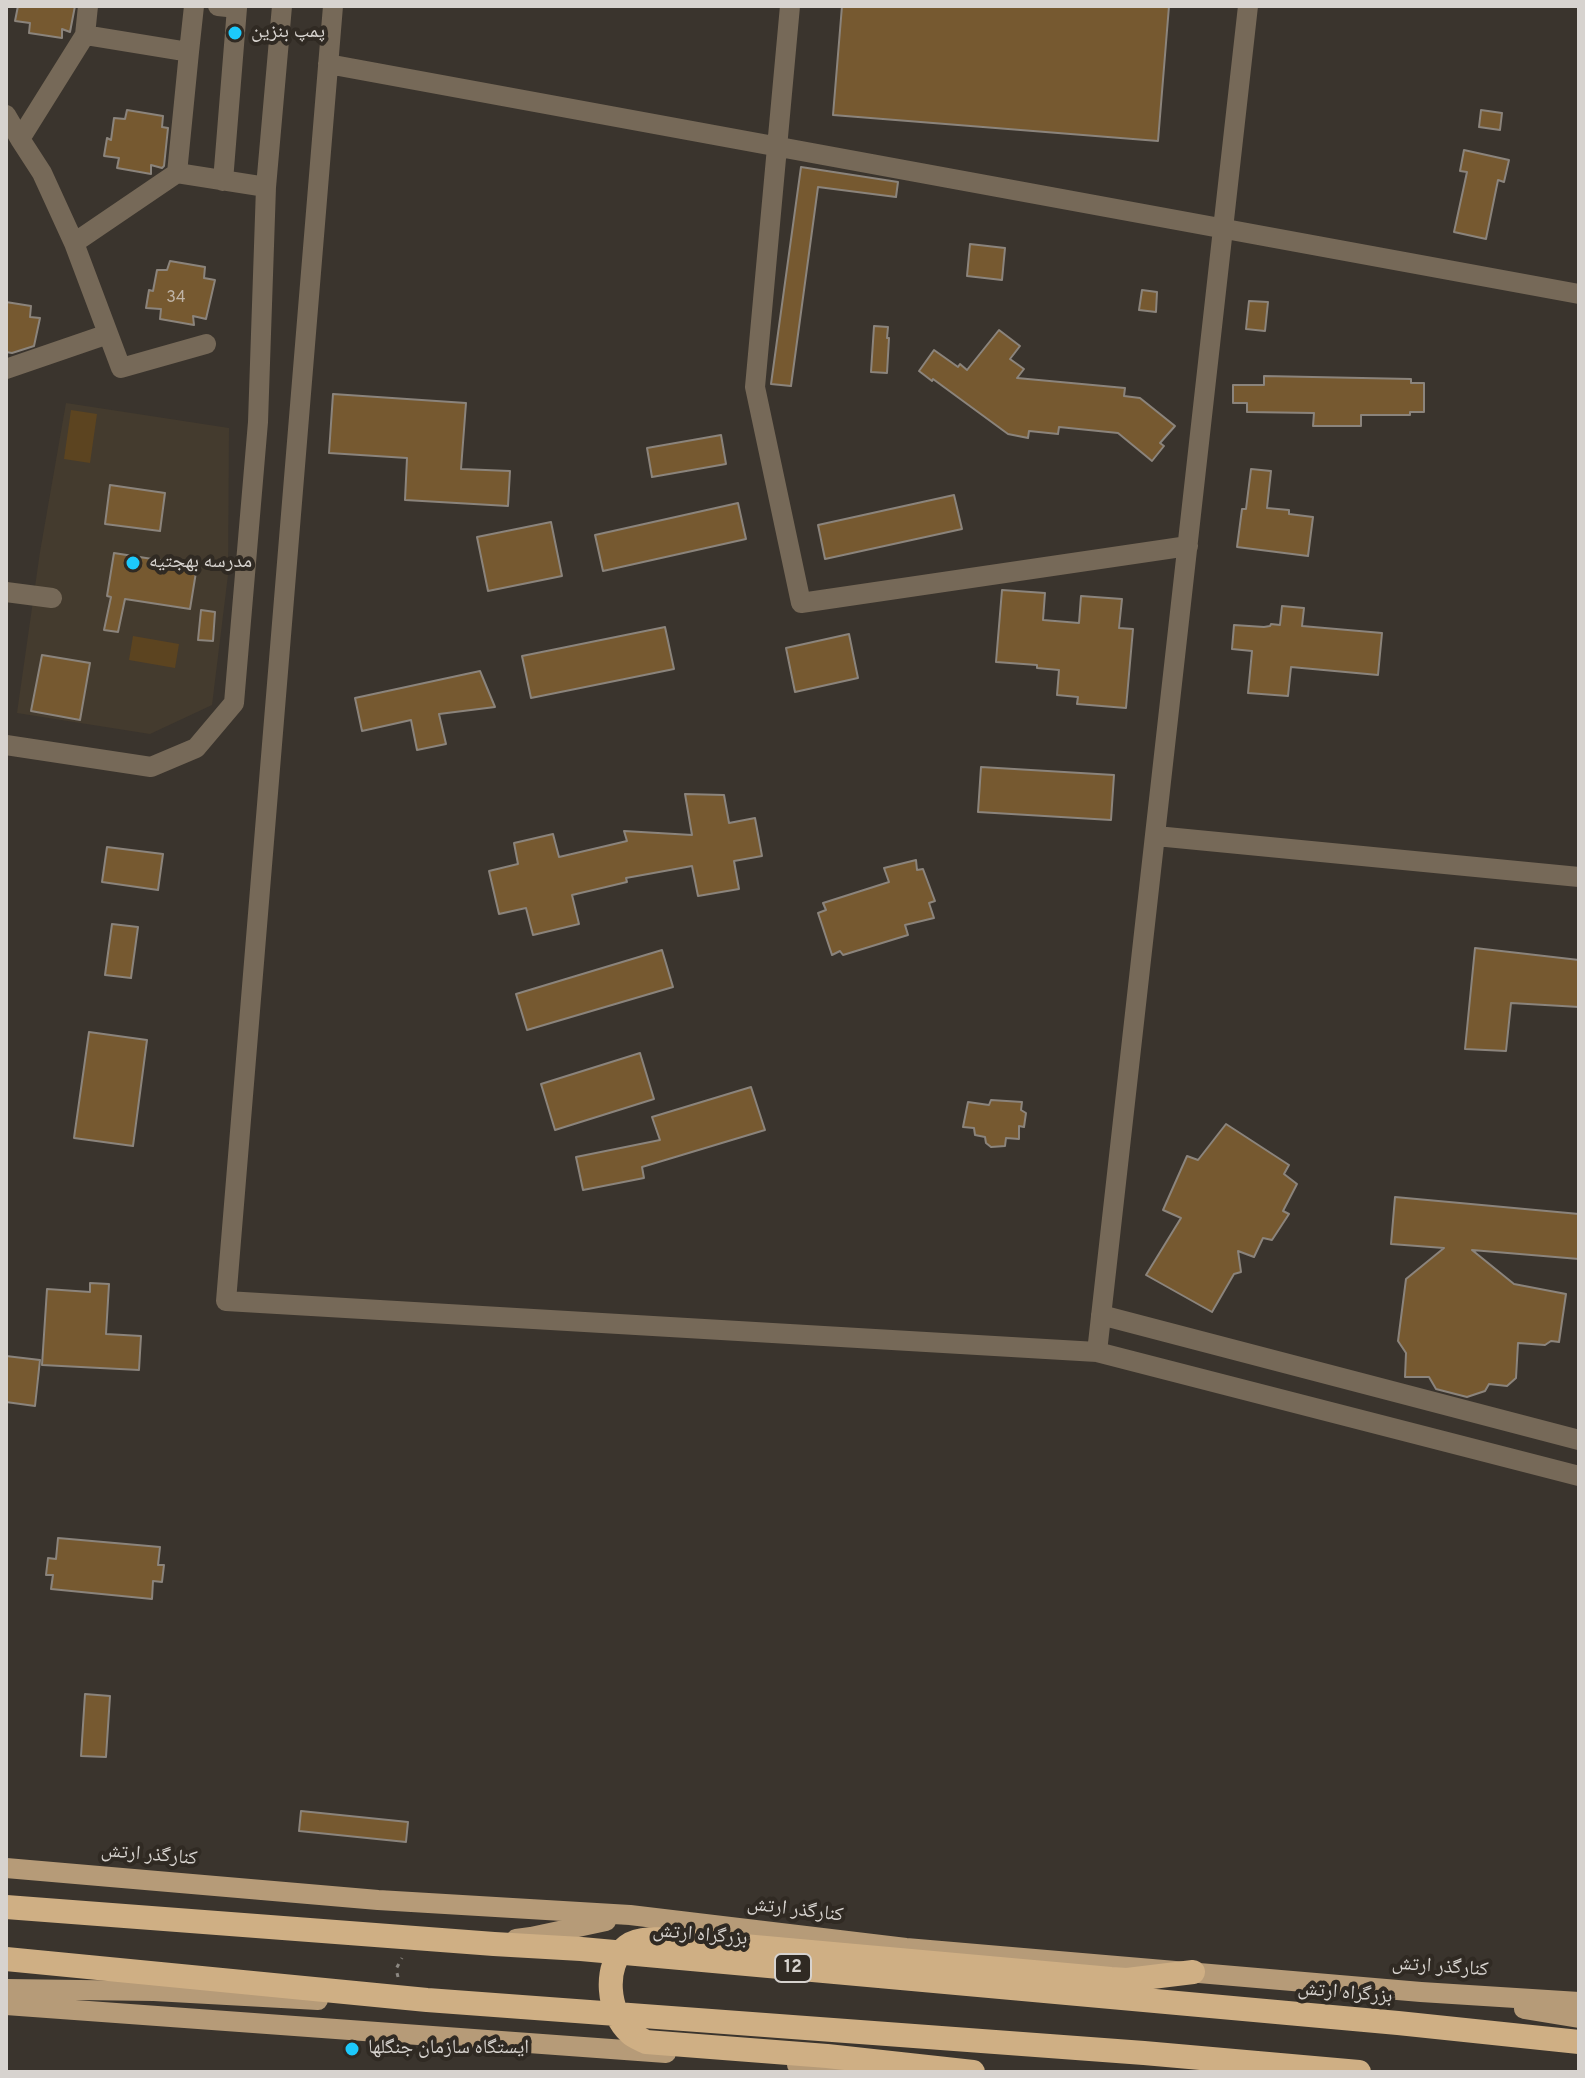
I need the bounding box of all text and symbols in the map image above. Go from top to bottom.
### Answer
place label: پمپ بنزین [251,21,325,45]
marker: پمپ بنزین [226,24,244,42]
house number: 34 [166,289,186,309]
place label: مدرسه بهجتیه [149,551,252,575]
marker: مدرسه بهجتیه [124,554,142,572]
street label: کنارگذر ارتش [100,1840,198,1872]
street label: کنارگذر ارتش [745,1893,845,1929]
street label: بزرگراه ارتش [652,1920,748,1952]
street label: کنارگذر ارتش [1391,1953,1489,1983]
road number: 12 [775,1954,811,1982]
street label: بزرگراه ارتش [1297,1978,1393,2010]
place label: ایستگاه سازمان جنگلها [368,2037,529,2061]
marker: ایستگاه سازمان جنگلها [343,2040,361,2058]

